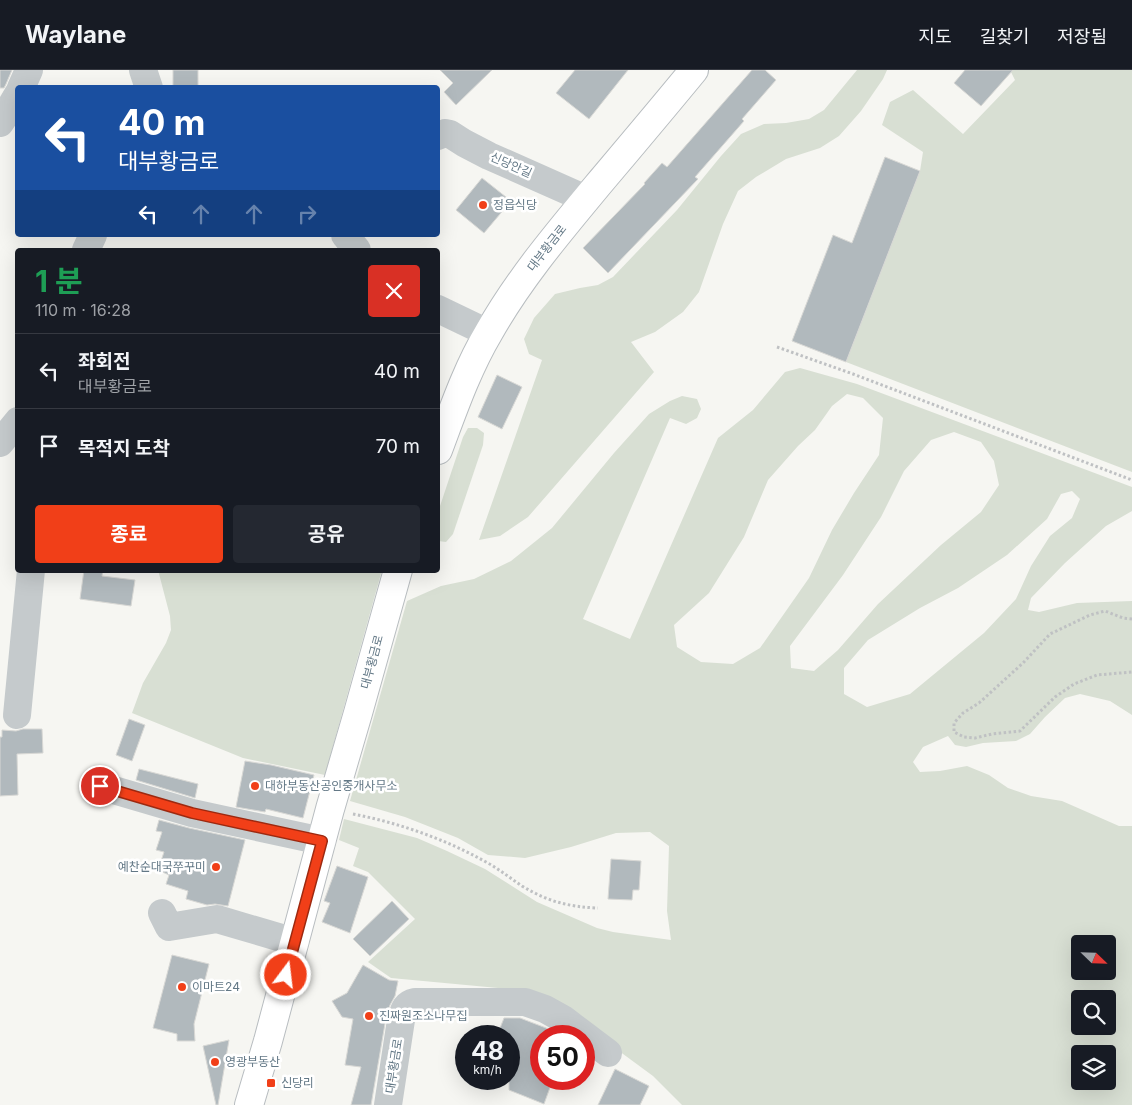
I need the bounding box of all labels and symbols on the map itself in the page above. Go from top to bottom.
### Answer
street label: 신당안길 [488,149,534,180]
place label: 정읍식당 [493,197,537,212]
marker: 정읍식당 [477,199,489,211]
street label: 대부황금로 [524,221,570,274]
street label: 대부황금로 [357,633,386,690]
pin [79,765,121,807]
place label: 대하부동산공인중개사무소 [265,778,397,793]
marker: 대하부동산공인중개사무소 [249,780,261,792]
place label: 예찬순대국쭈꾸미 [118,859,206,874]
marker: 예찬순대국쭈꾸미 [210,861,222,873]
north arrow [1071,935,1116,980]
position arrow [259,948,311,1000]
place label: 이마트24 [192,979,240,994]
marker: 이마트24 [176,981,188,993]
place label: 진짜원조소나무집 [379,1008,467,1023]
marker: 진짜원조소나무집 [363,1010,375,1022]
speed limit sign: 50 [530,1025,595,1090]
street label: 대부황금로 [382,1037,405,1094]
place label: 영광부동산 [225,1054,280,1069]
marker: 영광부동산 [209,1056,221,1068]
place label: 신당리 [281,1075,314,1090]
marker: 신당리 [265,1077,277,1089]

